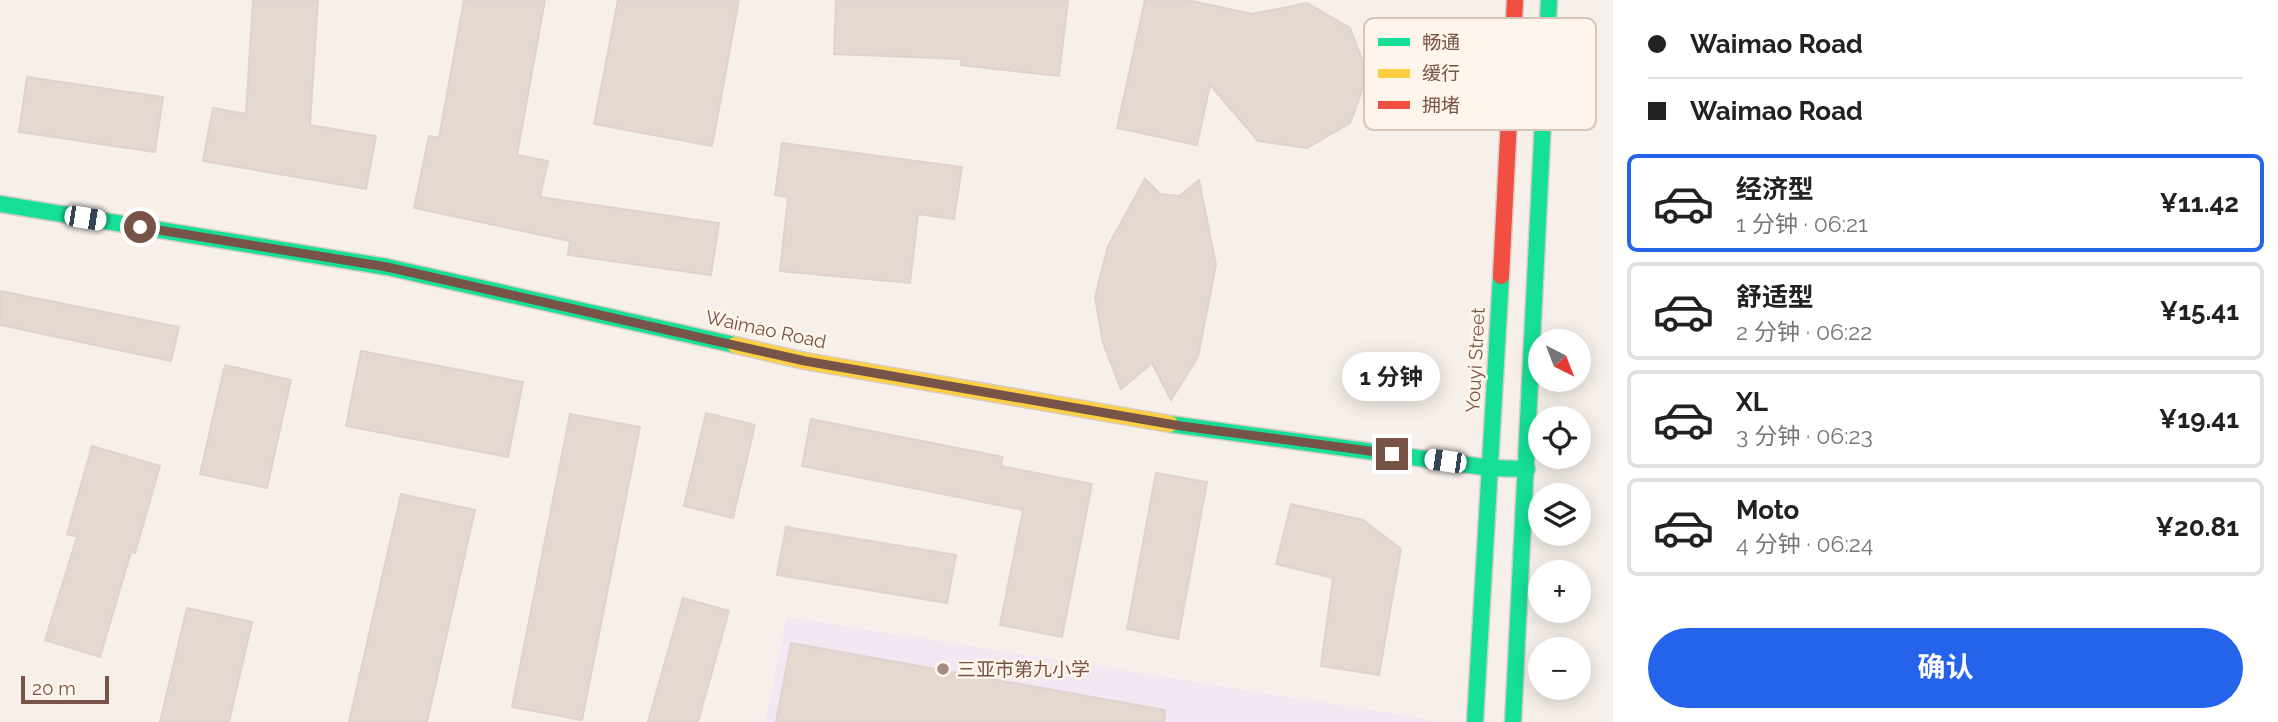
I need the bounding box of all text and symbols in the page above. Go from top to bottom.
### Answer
legend [1364,18,1596,130]
text: Waimao Road [1690,29,1863,59]
text: 畅通 [1422,31,1460,53]
text: 缓行 [1422,62,1460,84]
text: 拥堵 [1422,94,1460,116]
text: Waimao Road [1690,96,1863,126]
icon: car [1652,172,1715,235]
text: 经济型 [1736,174,1814,204]
text: ¥11.42 [2159,188,2239,218]
car [63,204,108,232]
text: 1 分钟 · 06:21 [1736,210,1868,237]
route start [124,211,156,243]
icon: car [1652,280,1715,343]
text: 舒适型 [1736,282,1814,312]
text: ¥15.41 [2160,296,2239,326]
street label: Waimao Road [704,305,828,353]
street label: Youyi Street [1461,306,1489,413]
text: 2 分钟 · 06:22 [1736,318,1872,345]
north arrow [1528,329,1591,392]
map controls [1528,329,1591,700]
callout: 1 分钟 [1343,352,1441,402]
text: 1 分钟 [1360,363,1422,390]
text: XL [1736,387,1768,417]
icon: car [1652,388,1715,451]
text: ¥19.41 [2159,404,2239,434]
button: locate [1528,406,1591,469]
text: 3 分钟 · 06:23 [1736,422,1873,449]
route end [1376,438,1408,470]
car [1423,448,1468,474]
button: layers [1528,483,1591,546]
text: Moto [1736,495,1799,525]
icon: car [1652,496,1715,559]
text: ¥20.81 [2155,512,2239,542]
text: 4 分钟 · 06:24 [1736,530,1873,557]
button: + [1528,560,1591,623]
button: 确认 [1648,628,2243,708]
button: − [1528,637,1591,700]
place label: 三亚市第九小学 [957,658,1090,680]
marker: 三亚市第九小学 [935,661,951,677]
scale bar [21,673,108,705]
text: 20 m [32,677,76,699]

